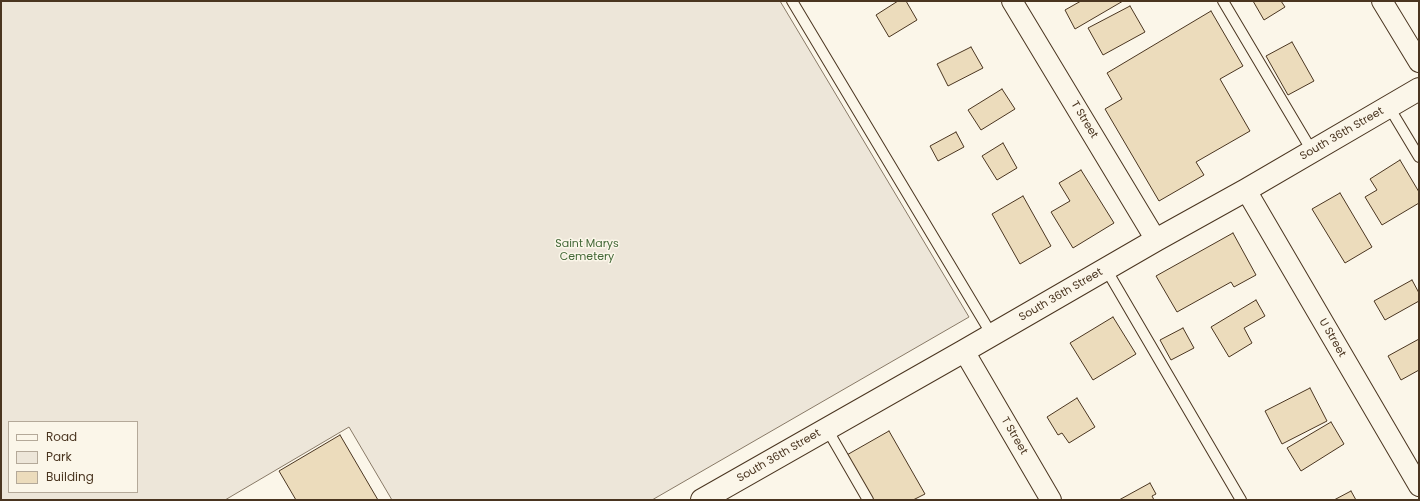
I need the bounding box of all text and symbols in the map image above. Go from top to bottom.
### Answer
street label: T Street [1068,99,1100,141]
street label: South 36th Street [1298,105,1386,163]
park label: Saint Marys Cemetery [555,237,619,263]
street label: South 36th Street [1017,266,1105,324]
street label: U Street [1316,316,1348,360]
street label: T Street [998,415,1030,457]
legend [8,421,138,493]
street label: South 36th Street [735,427,823,485]
text: Road [46,428,77,445]
text: Park [46,448,72,465]
text: Building [46,468,94,485]

